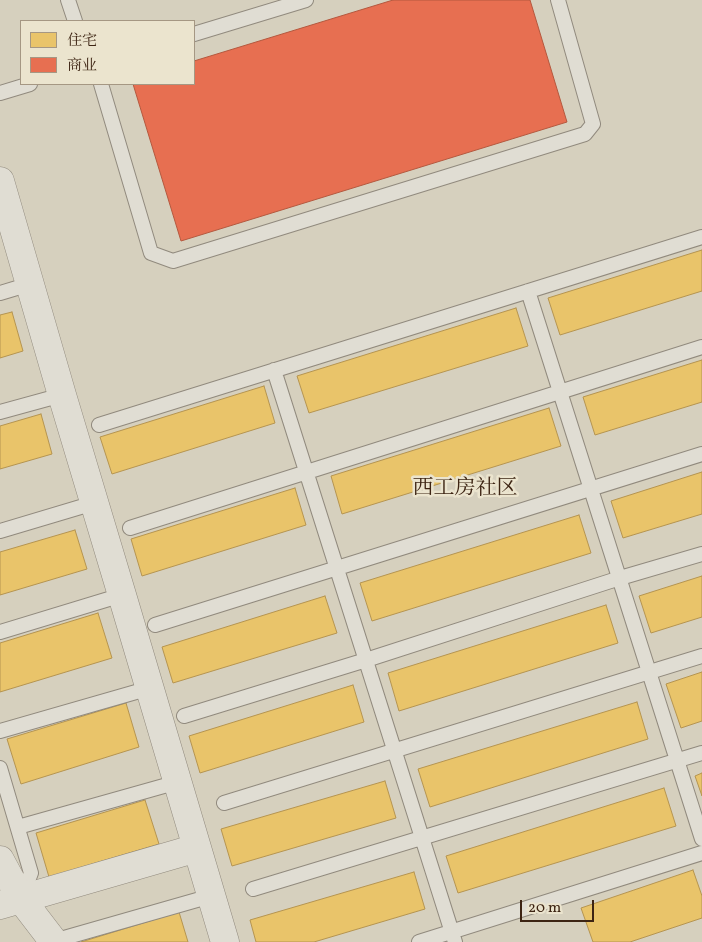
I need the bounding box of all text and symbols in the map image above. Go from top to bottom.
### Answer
legend [20,20,195,85]
text: 住宅 [67,31,97,52]
text: 商业 [67,56,97,77]
district label: 西工房社区 [413,477,517,503]
scale bar [522,890,596,922]
text: 20 m [528,898,561,919]

